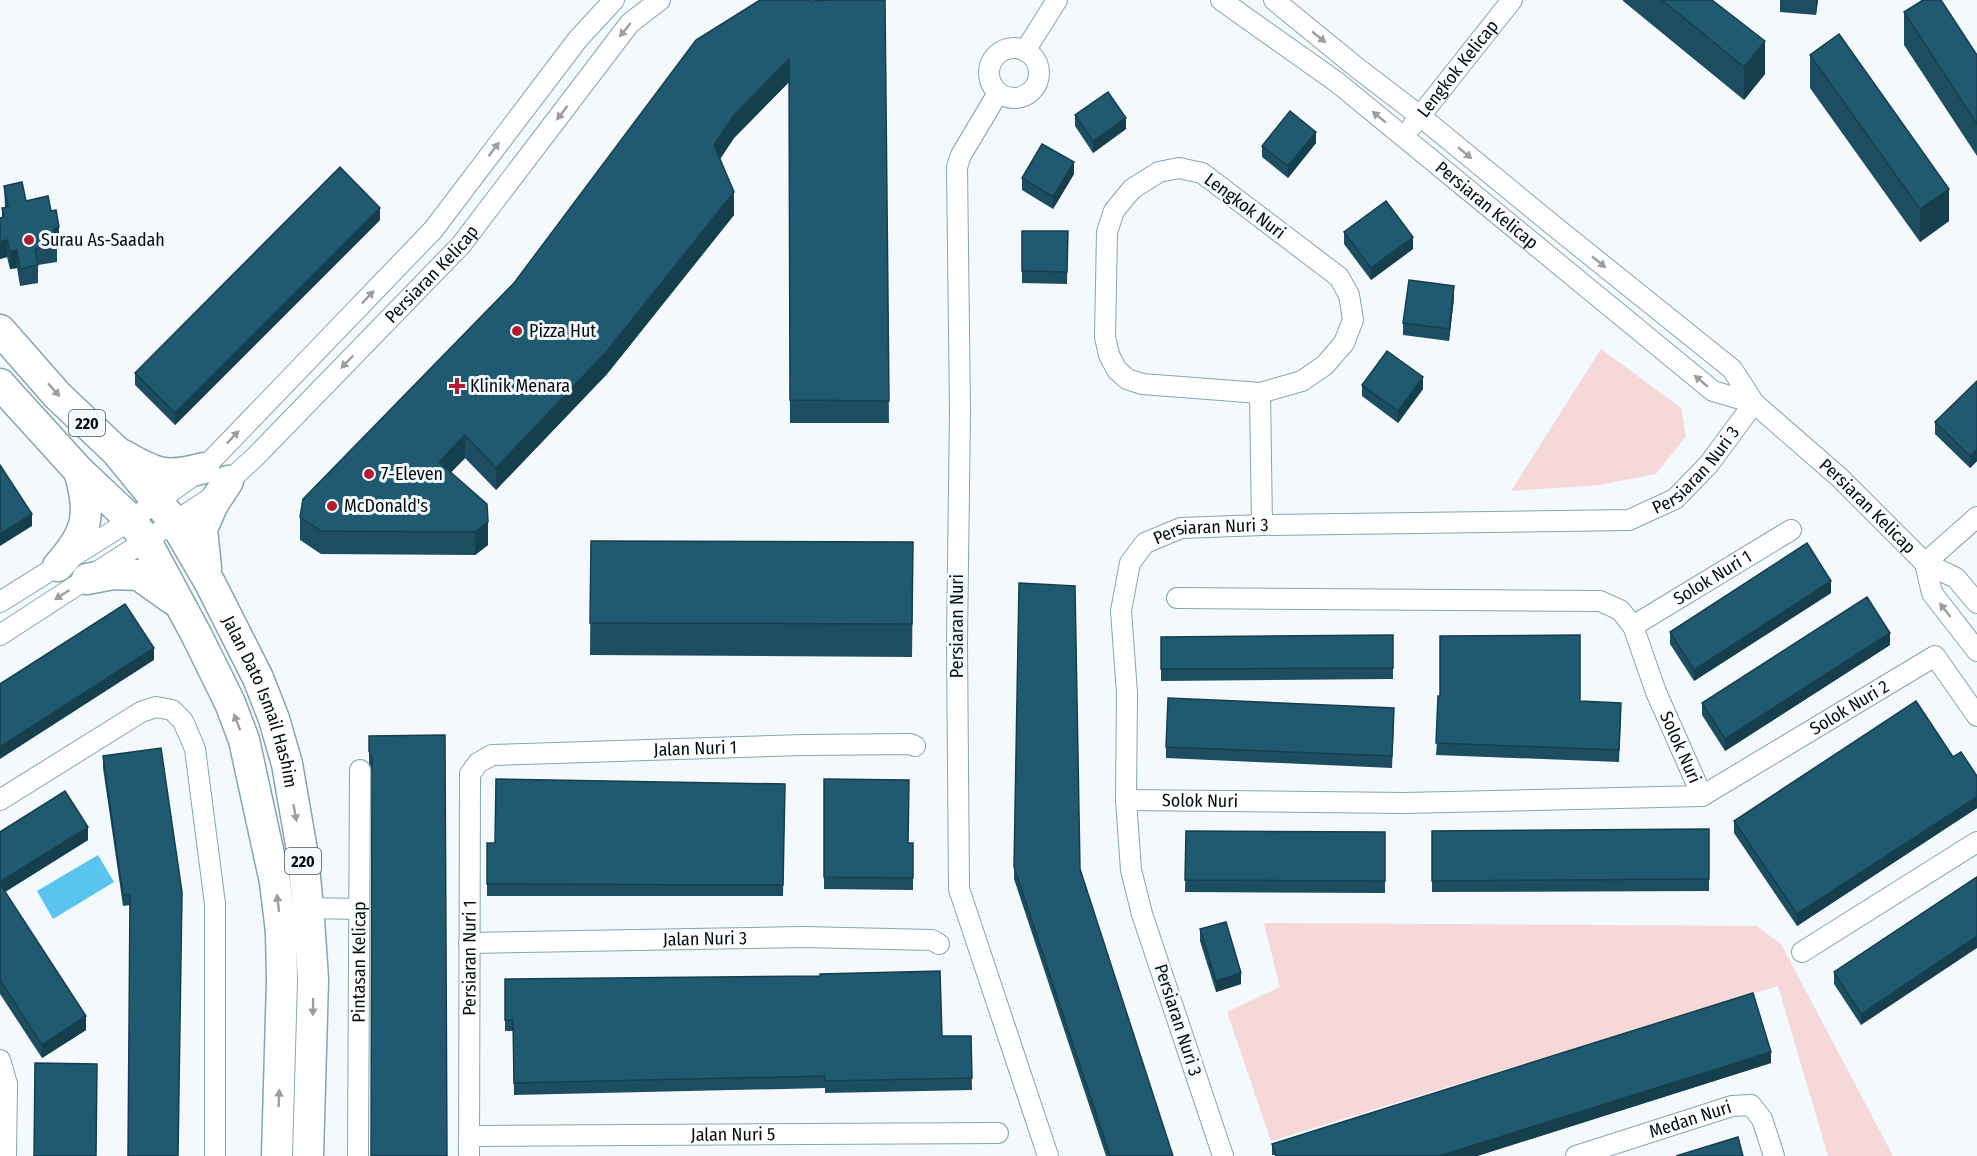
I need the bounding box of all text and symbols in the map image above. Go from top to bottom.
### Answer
street label: Lengkok Kelicap [1412,15,1503,122]
one-way arrow [619,22,632,38]
one-way arrow [1311,30,1326,43]
one-way arrow [556,106,568,121]
one-way arrow [1371,111,1386,123]
one-way arrow [488,141,500,156]
one-way arrow [1457,146,1473,159]
street label: Persiaran Kelicap [1431,157,1543,254]
street label: Lengkok Nuri [1200,168,1290,244]
street label: Persiaran Kelicap [380,221,483,328]
place label: Surau As-Saadah [41,229,165,251]
marker: Surau As-Saadah [22,233,36,247]
one-way arrow [1592,256,1607,268]
one-way arrow [361,290,375,304]
place label: Pizza Hut [529,320,596,342]
marker: Pizza Hut [510,324,524,338]
one-way arrow [340,355,354,369]
place label: Klinik Menara [470,375,570,397]
one-way arrow [1693,375,1708,388]
marker: Klinik Menara [448,377,466,395]
one-way arrow [47,383,61,398]
road number: 220 [69,410,105,436]
street label: Persiaran Nuri 3 [1649,422,1744,519]
one-way arrow [226,430,240,445]
street label: Persiaran Kelicap [1815,454,1920,558]
place label: 7-Eleven [381,463,443,485]
marker: 7-Eleven [362,467,376,481]
place label: McDonald's [344,495,428,517]
marker: McDonald's [325,499,339,513]
street label: Persiaran Nuri 3 [1150,514,1269,549]
street label: Solok Nuri 1 [1669,546,1756,610]
street label: Persiaran Nuri [946,574,968,678]
one-way arrow [53,590,70,601]
one-way arrow [1939,602,1952,618]
street label: Jalan Dato Ismail Hashim [217,612,302,789]
street label: Solok Nuri 2 [1806,675,1893,740]
street label: Solok Nuri [1655,708,1706,787]
one-way arrow [232,713,242,731]
street label: Jalan Nuri 1 [653,736,737,761]
street label: Solok Nuri [1162,789,1238,812]
one-way arrow [291,804,300,823]
road number: 220 [285,848,321,874]
one-way arrow [273,893,283,912]
street label: Persiaran Nuri 1 [458,900,481,1016]
street label: Pintasan Kelicap [348,901,370,1023]
street label: Jalan Nuri 3 [663,927,747,951]
street label: Persiaran Nuri 3 [1150,961,1206,1079]
one-way arrow [308,998,317,1017]
one-way arrow [274,1088,283,1107]
street label: Medan Nuri [1646,1096,1734,1143]
street label: Jalan Nuri 5 [691,1123,775,1146]

